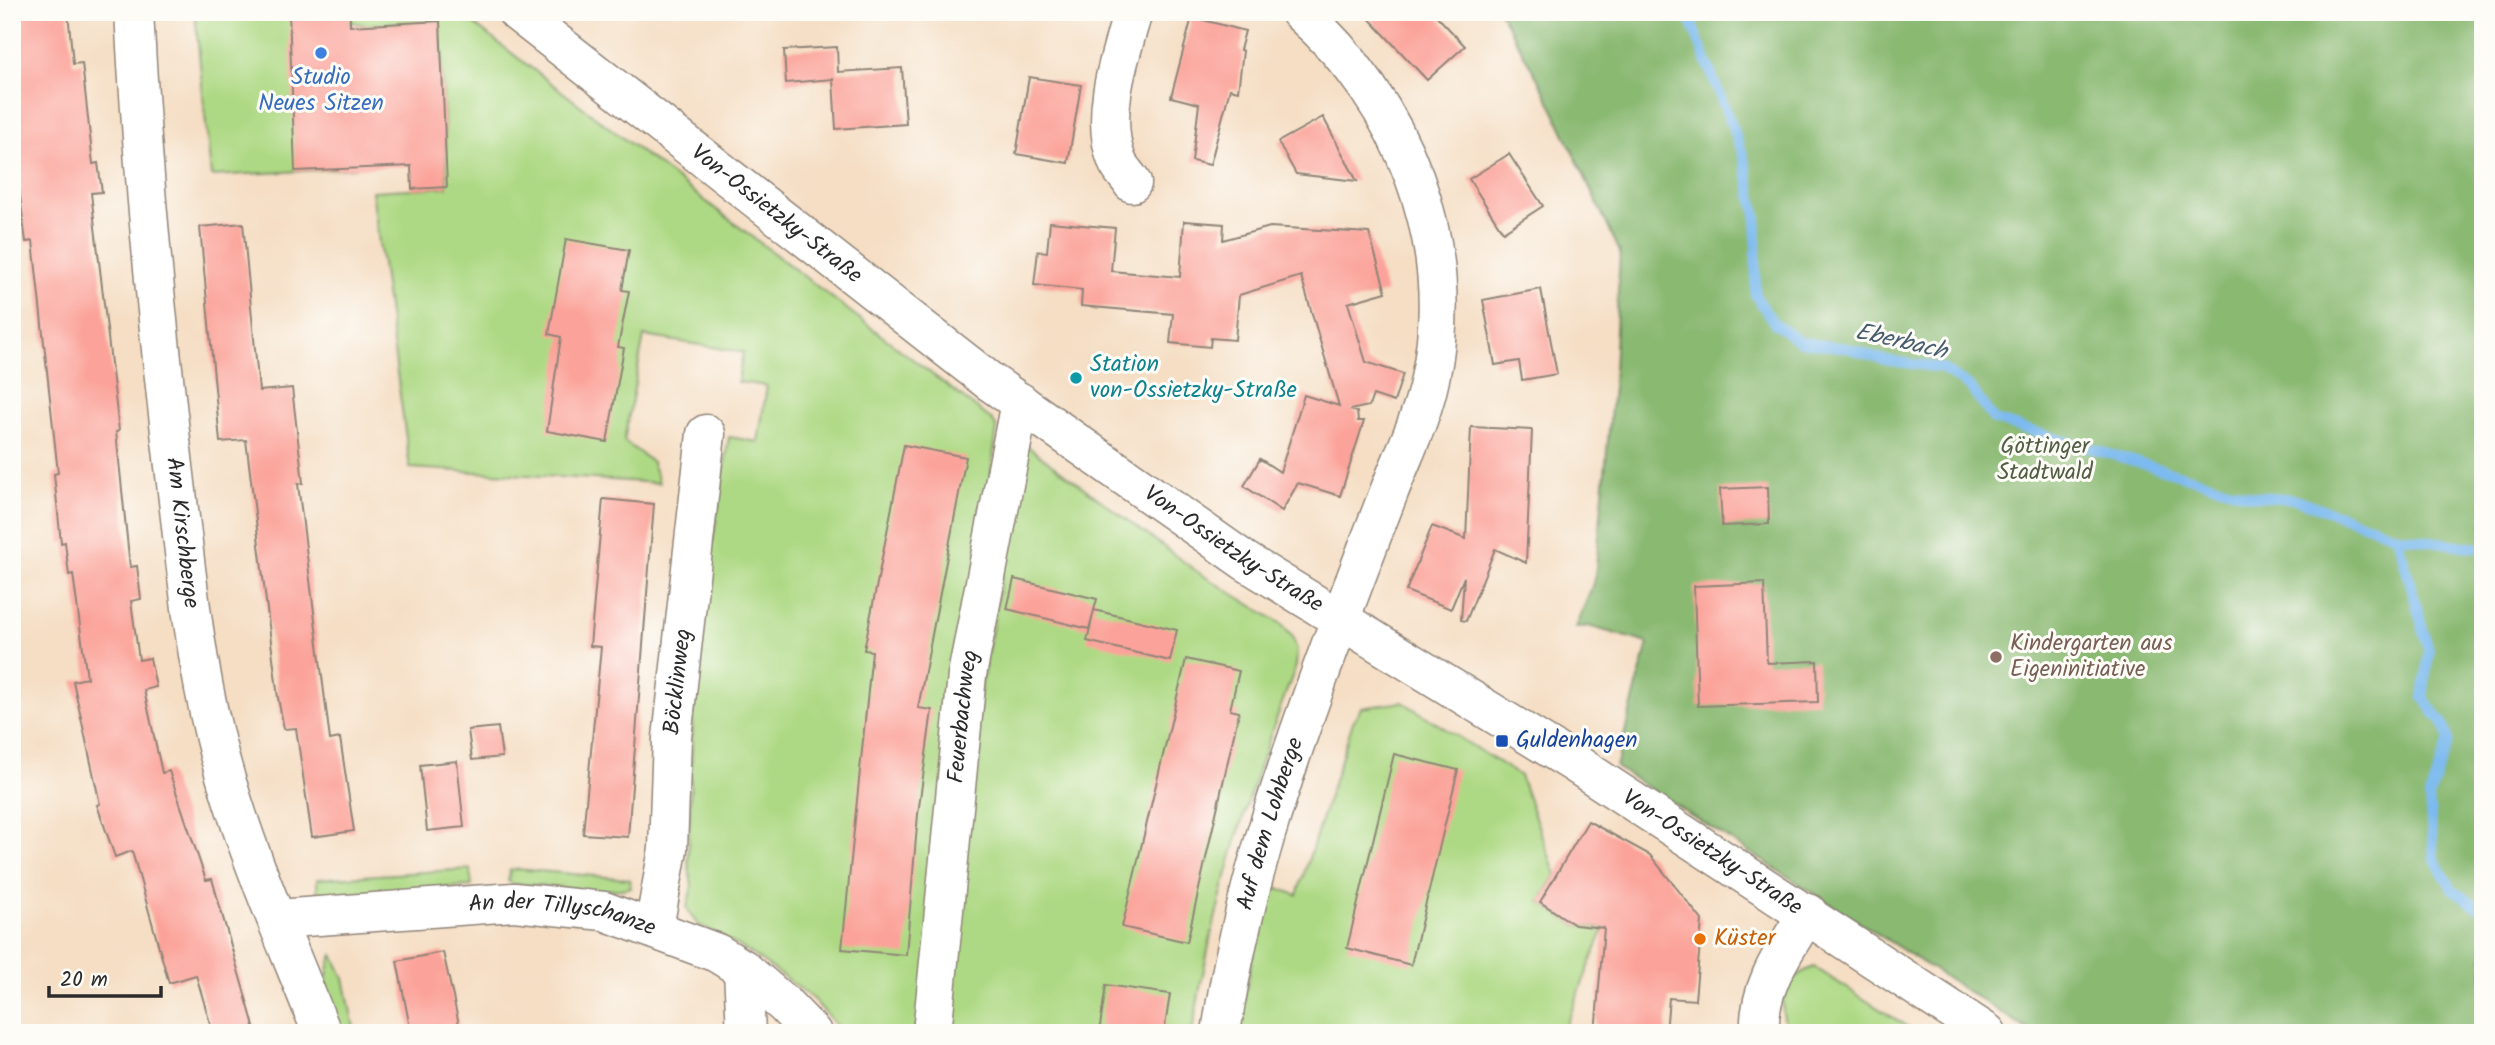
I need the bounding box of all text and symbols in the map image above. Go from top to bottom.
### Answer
marker: Studio Neues Sitzen [313,45,329,61]
place label: Studio Neues Sitzen [258,60,384,122]
street label: Von-Ossietzky-Straße [683,136,870,293]
water label: Eberbach [1851,313,1953,372]
place label: Station von-Ossietzky-Straße [1090,347,1297,409]
marker: Station von-Ossietzky-Straße [1068,370,1084,386]
park label: Göttinger Stadtwald [1997,429,2093,491]
street label: Am Kirschberge [155,455,209,611]
street label: Von-Ossietzky-Straße [1136,477,1330,623]
place label: Kindergarten aus Eigeninitiative [2010,626,2173,688]
street label: Böcklinweg [655,627,702,736]
street label: Feuerbachweg [939,647,989,785]
marker: Kindergarten aus Eigeninitiative [1988,649,2004,665]
place label: Guldenhagen [1516,723,1638,759]
street label: Auf dem Lohberge [1228,733,1314,914]
marker: Guldenhagen [1494,733,1510,749]
street label: Von-Ossietzky-Straße [1615,781,1810,926]
street label: An der Tillyschanze [467,884,661,947]
place label: Küster [1714,921,1777,957]
marker: Küster [1692,931,1708,947]
scale bar [49,954,161,998]
text: 20 m [60,964,108,997]

